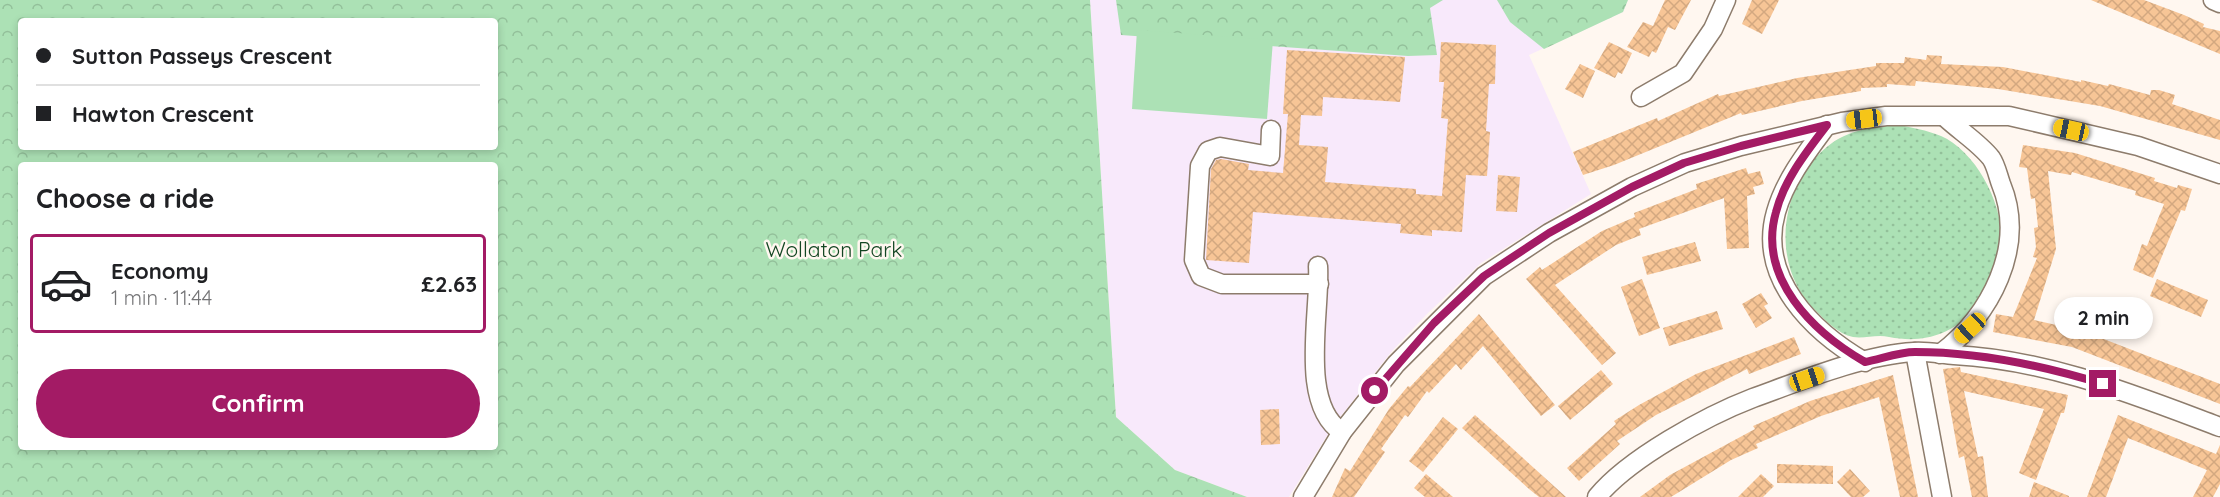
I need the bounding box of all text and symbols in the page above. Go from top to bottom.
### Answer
text: Sutton Passeys Crescent [72,42,332,70]
text: Hawton Crescent [72,100,254,128]
car [1845,108,1883,130]
car [2052,117,2090,143]
text: Choose a ride [36,181,214,215]
park label: Wollaton Park [765,236,903,262]
icon: car [39,257,93,311]
text: Economy [111,257,209,285]
text: £2.63 [421,270,477,298]
text: 1 min · 11:44 [111,285,212,310]
callout: 2 min [2054,297,2152,339]
text: 2 min [2077,305,2130,330]
car [1951,309,1989,347]
car [1787,365,1827,393]
button: Confirm [36,369,480,438]
route end [2089,370,2116,397]
route start [1361,377,1388,404]

